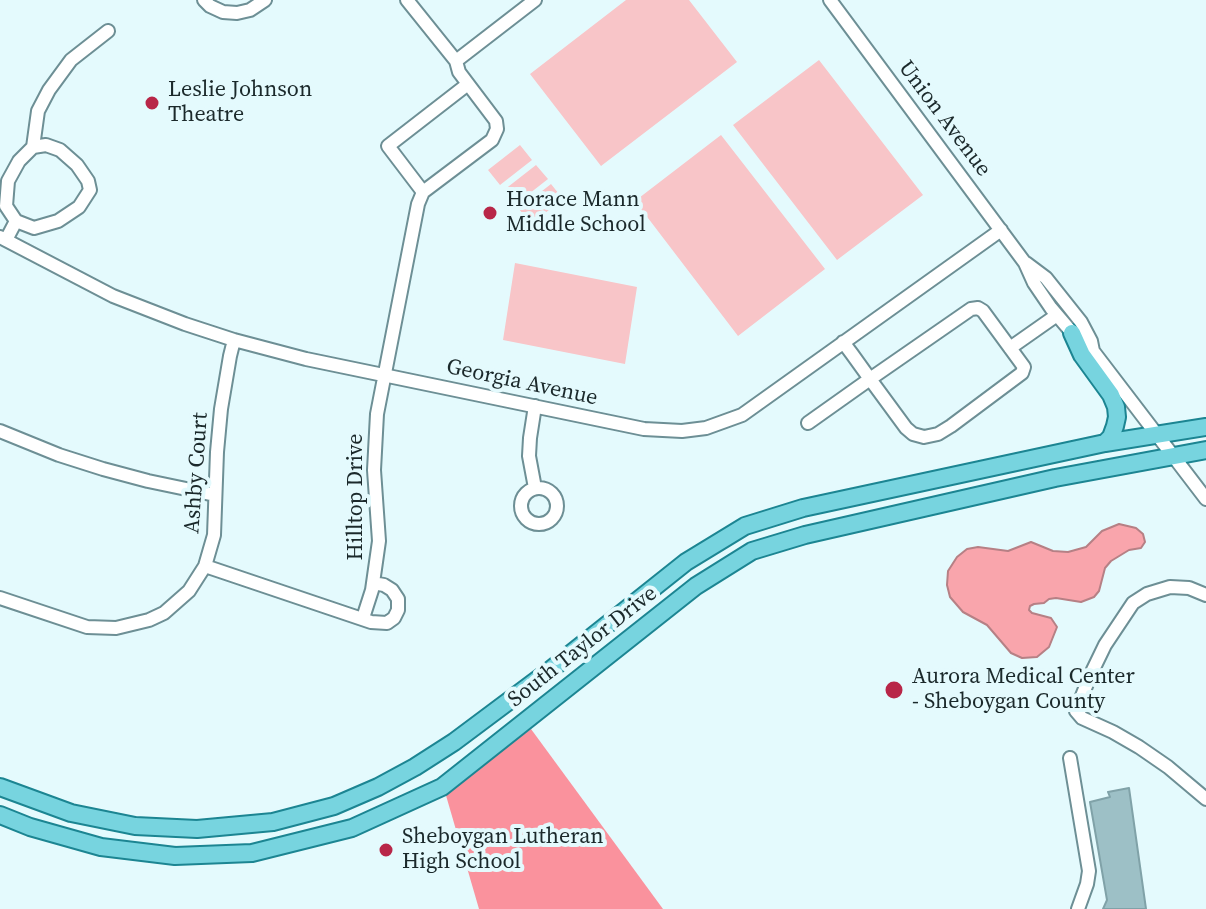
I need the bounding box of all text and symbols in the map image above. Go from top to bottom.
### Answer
street label: Union Avenue [892,56,996,182]
place label: Leslie Johnson Theatre [168,77,312,128]
marker: Leslie Johnson Theatre [143,94,161,112]
place label: Horace Mann Middle School [506,187,646,238]
marker: Horace Mann Middle School [481,204,499,222]
street label: Georgia Avenue [444,354,600,412]
street label: Ashby Court [180,411,214,535]
street label: Hilltop Drive [343,433,369,561]
street label: South Taylor Drive [503,581,663,713]
place label: Aurora Medical Center - Sheboygan County [912,664,1135,716]
marker: Aurora Medical Center - Sheboygan County [883,679,905,701]
place label: Sheboygan Lutheran High School [402,824,604,876]
marker: Sheboygan Lutheran High School [377,841,395,859]

